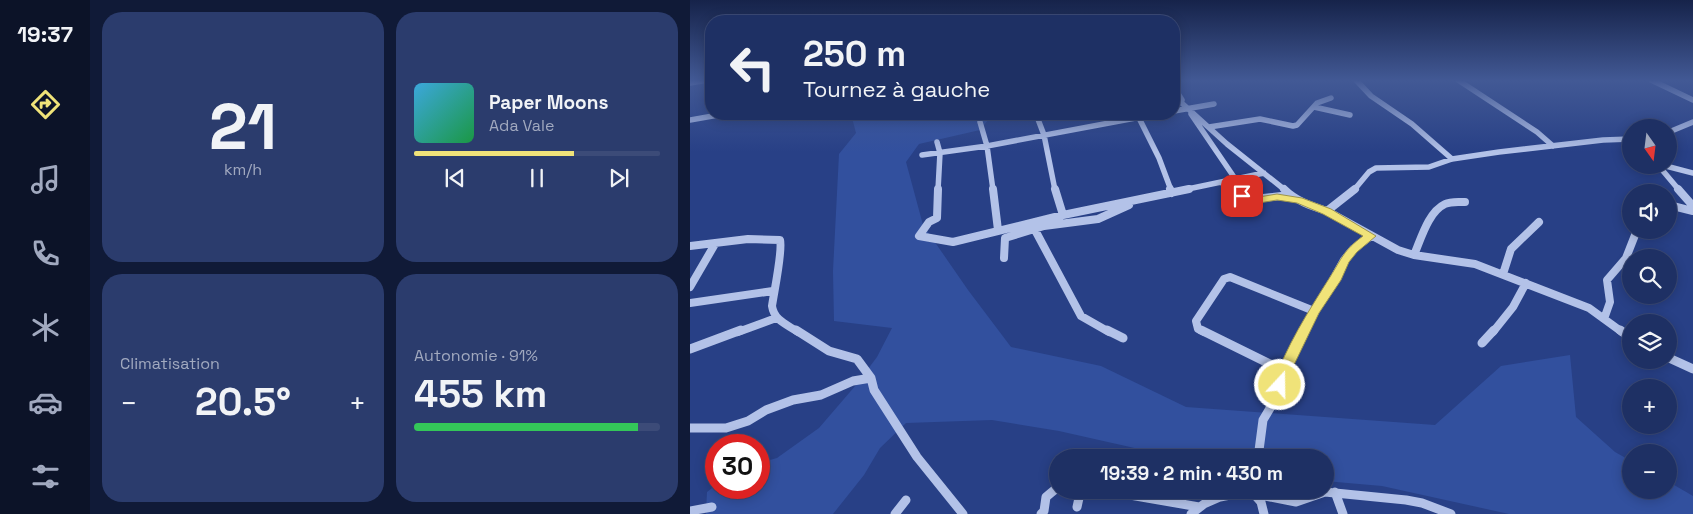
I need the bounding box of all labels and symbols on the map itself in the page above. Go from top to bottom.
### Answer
north arrow [1622,119,1678,174]
pin [1221,175,1263,217]
position arrow [1253,358,1305,410]
speed limit sign: 30 [705,434,770,499]

